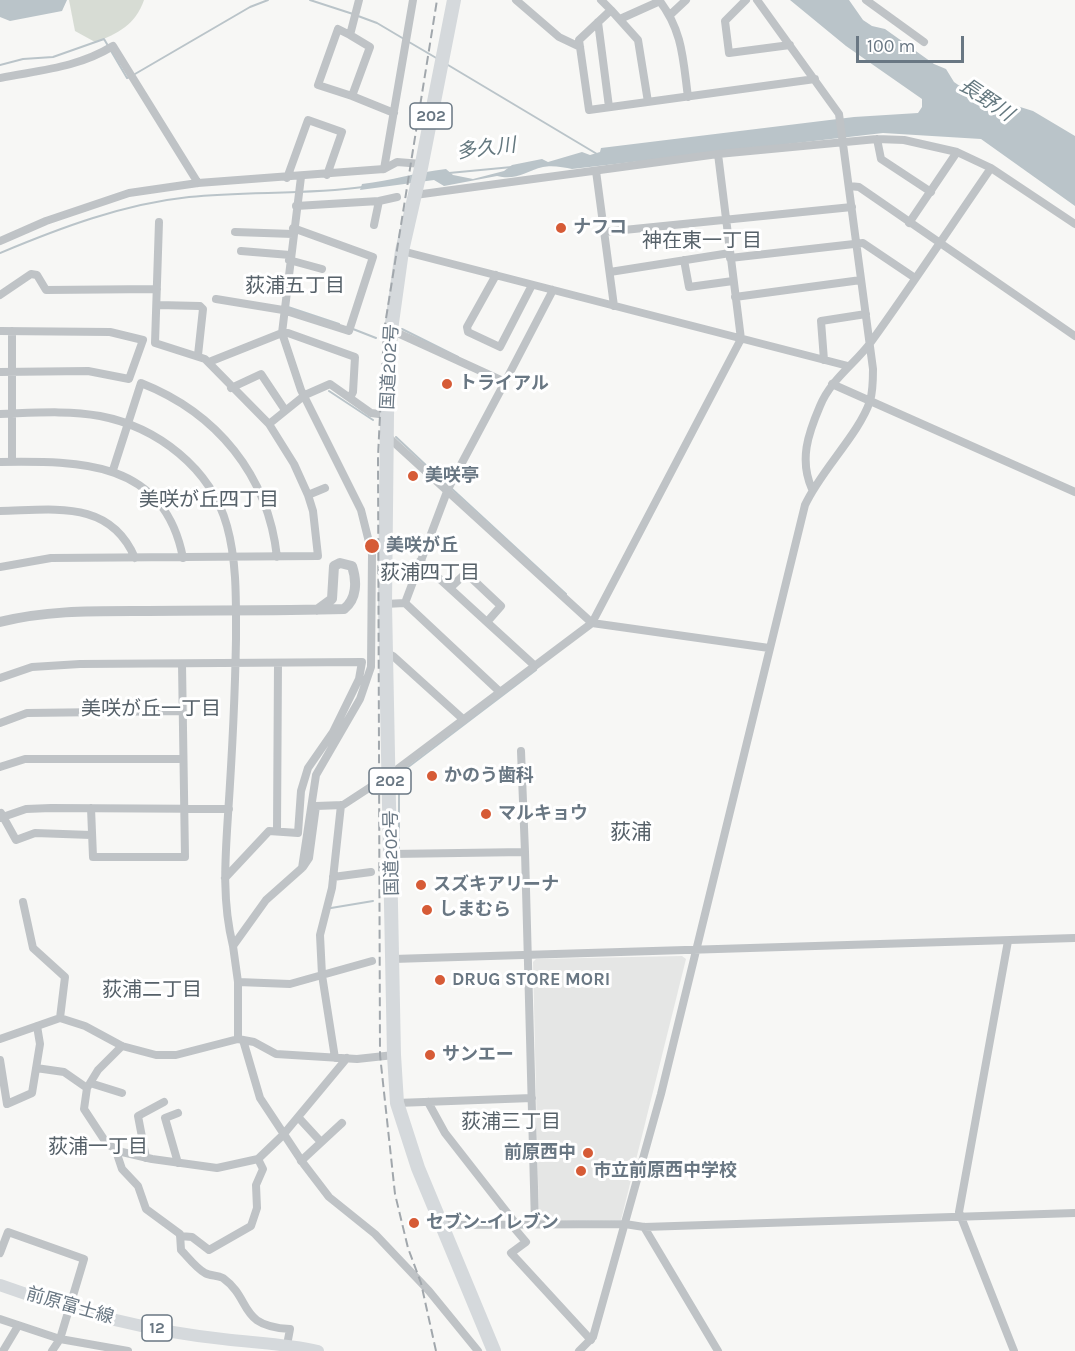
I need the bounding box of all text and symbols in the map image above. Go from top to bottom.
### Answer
scale bar [859,24,967,62]
text: 100 m [867,35,915,57]
water label: 長野川 [954,73,1018,127]
road number: 202 [410,103,452,129]
water label: 多久川 [455,133,517,165]
place label: ナフコ [573,217,627,239]
marker: ナフコ [554,221,568,235]
district label: 神在東一丁目 [642,229,762,253]
district label: 荻浦五丁目 [245,274,345,298]
street label: 国道202号 [377,324,403,410]
place label: トライアル [459,373,549,395]
marker: トライアル [440,377,454,391]
place label: 美咲亭 [425,465,479,487]
marker: 美咲亭 [406,469,420,483]
district label: 美咲が丘四丁目 [139,488,279,512]
place label: 美咲が丘 [386,535,458,557]
marker: 美咲が丘 [363,537,381,555]
district label: 荻浦四丁目 [380,561,480,585]
district label: 美咲が丘一丁目 [81,697,221,721]
place label: かのう歯科 [444,765,534,787]
road number: 202 [369,768,411,794]
marker: かのう歯科 [425,769,439,783]
place label: マルキョウ [498,803,588,825]
marker: マルキョウ [479,807,493,821]
street label: 国道202号 [380,810,404,896]
district label: 荻浦 [610,820,652,846]
place label: スズキアリーナ [433,874,559,896]
marker: スズキアリーナ [414,878,428,892]
place label: しまむら [439,899,511,921]
marker: しまむら [420,903,434,917]
place label: DRUG STORE MORI [452,969,610,991]
marker: DRUG STORE MORI [433,973,447,987]
district label: 荻浦二丁目 [102,978,202,1002]
place label: サンエー [442,1044,514,1066]
marker: サンエー [423,1048,437,1062]
district label: 荻浦三丁目 [461,1110,561,1134]
district label: 荻浦一丁目 [48,1135,148,1159]
place label: 前原西中 [504,1142,576,1164]
marker: 前原西中 [581,1146,595,1160]
place label: 市立前原西中学校 [593,1160,737,1182]
marker: 市立前原西中学校 [574,1164,588,1178]
place label: セブン-イレブン [426,1212,559,1234]
marker: セブン-イレブン [407,1216,421,1230]
street label: 前原富士線 [24,1283,116,1329]
road number: 12 [142,1315,172,1341]

